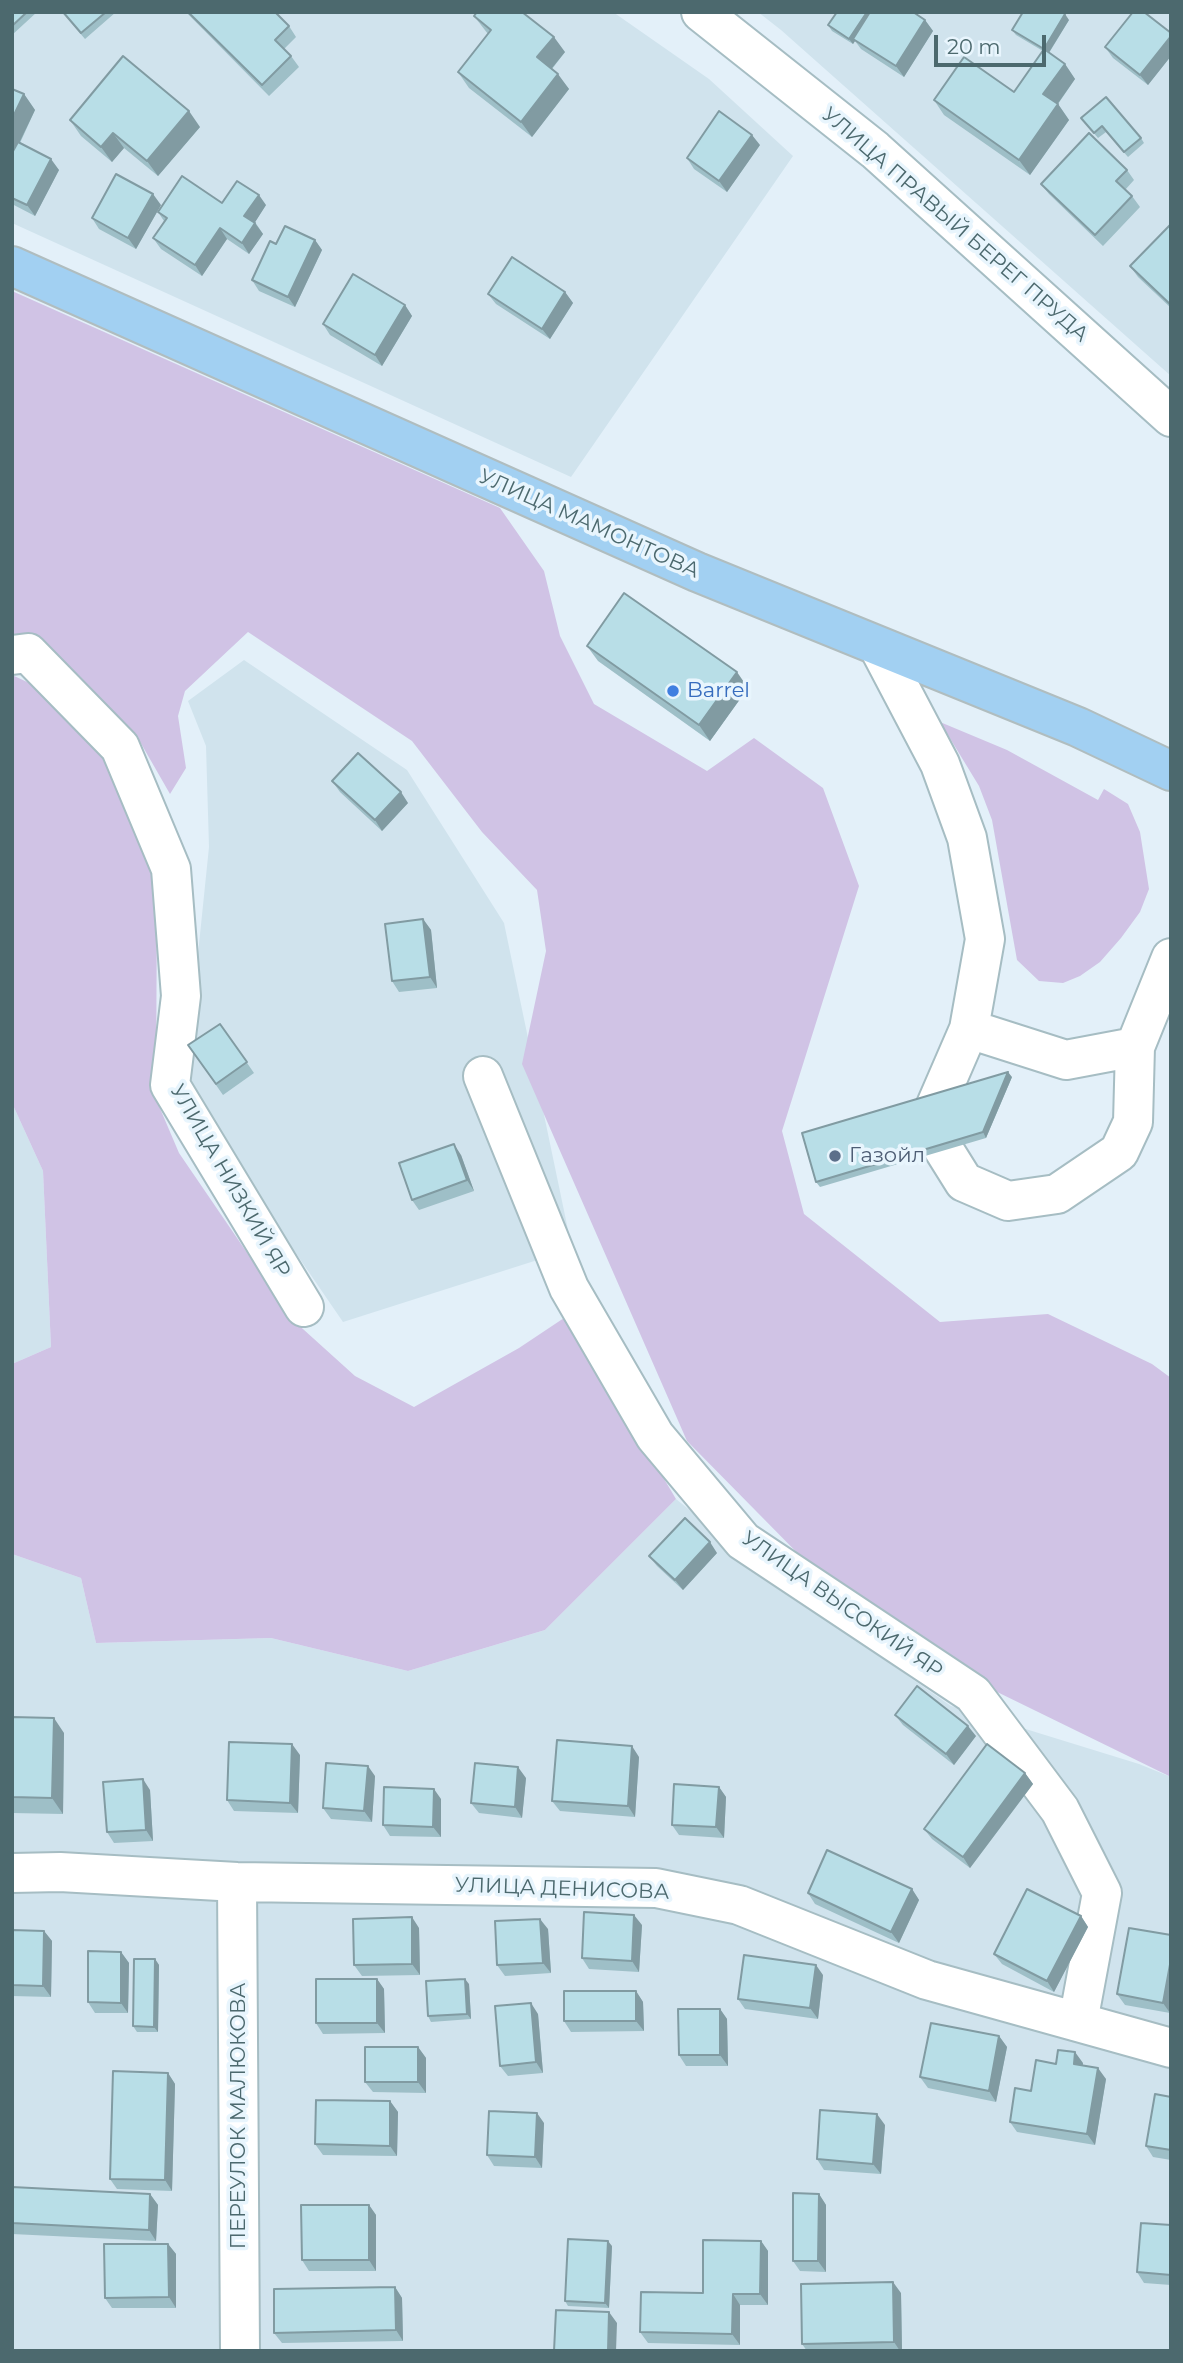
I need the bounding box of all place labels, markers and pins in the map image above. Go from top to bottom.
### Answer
place label: Barrel [687,678,750,704]
marker: Barrel [665,683,681,699]
place label: Газойл [849,1143,925,1169]
marker: Газойл [827,1148,843,1164]

